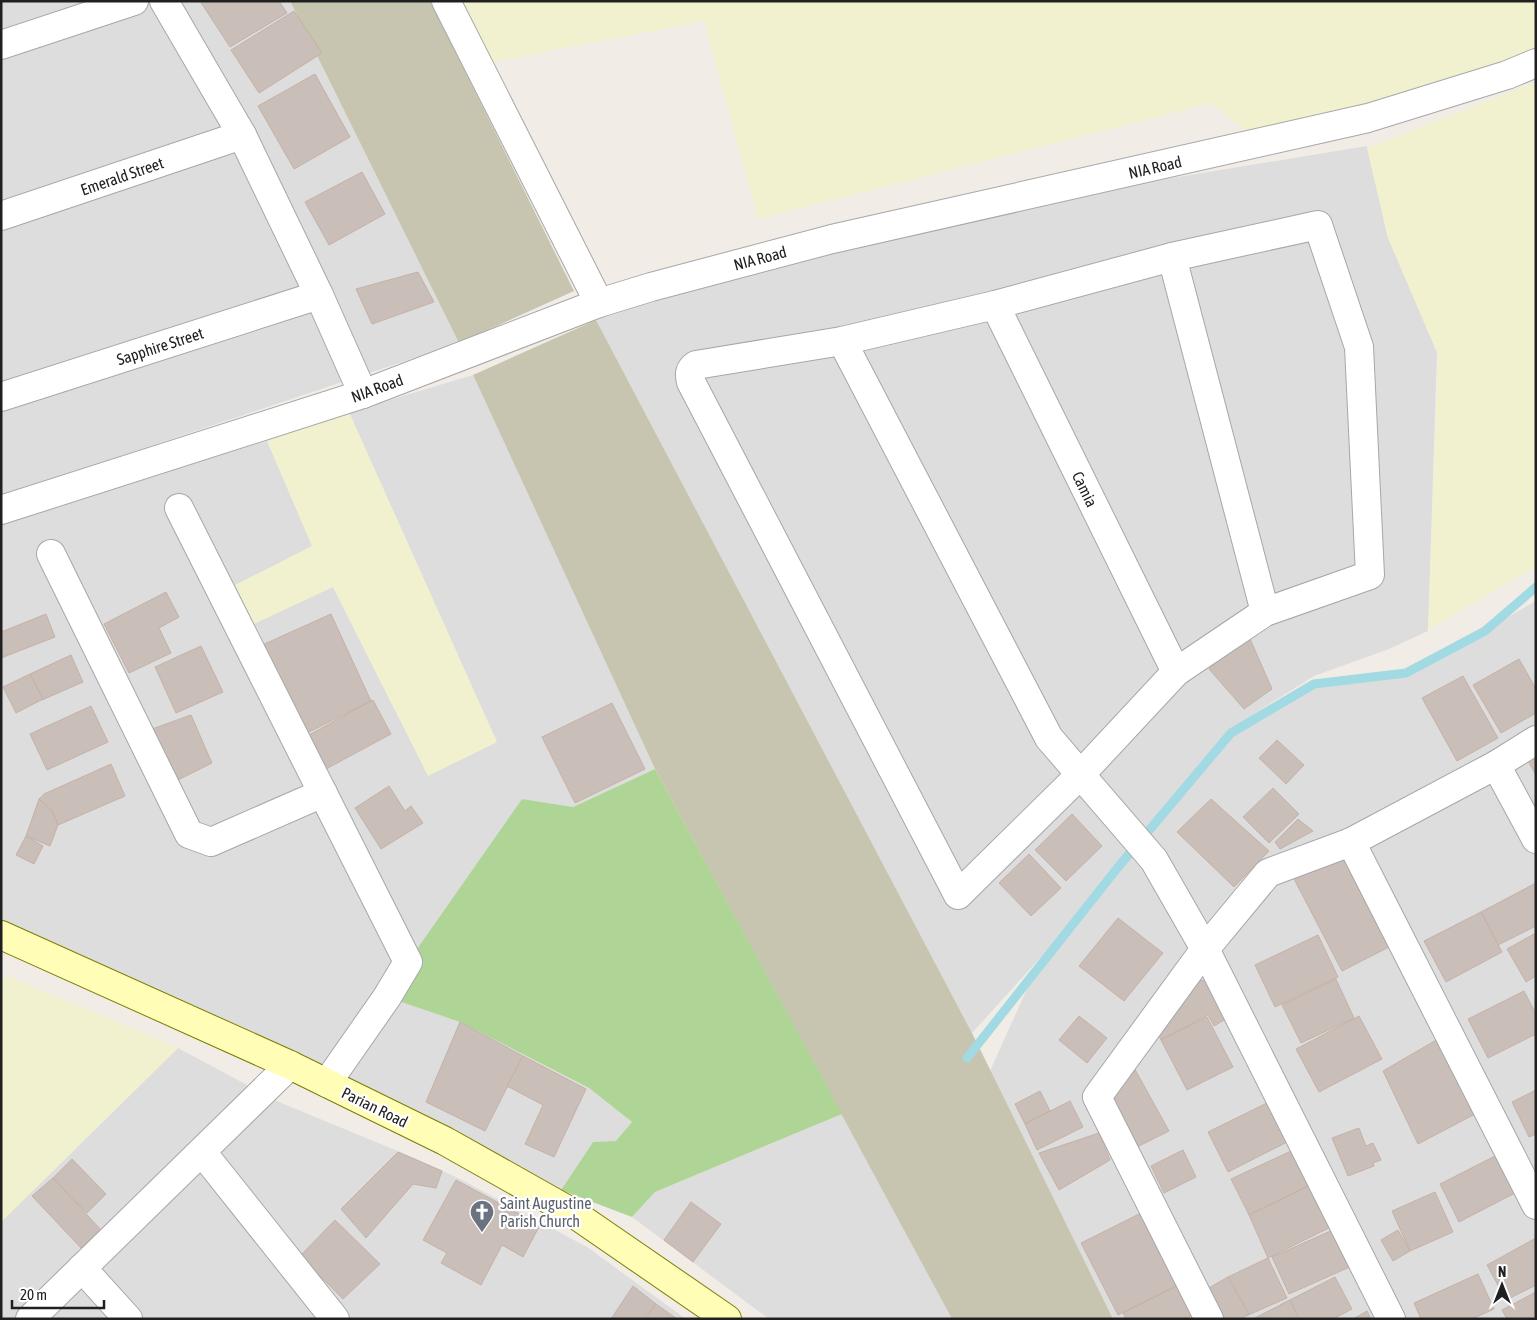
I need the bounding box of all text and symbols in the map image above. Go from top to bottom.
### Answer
street label: NIA Road [1127,152,1183,182]
street label: Emerald Street [78,153,166,199]
street label: NIA Road [732,242,788,274]
street label: Sapphire Street [114,323,206,369]
street label: NIA Road [348,370,406,406]
street label: Camia [1069,468,1101,510]
street label: Parian Road [339,1083,411,1131]
place label: Saint Augustine Parish Church [500,1194,592,1230]
church icon: Saint Augustine Parish Church [469,1199,495,1233]
north arrow [1477,1260,1527,1310]
text: N [1498,1264,1506,1280]
scale bar [12,1278,105,1310]
text: 20 m [20,1286,47,1303]

